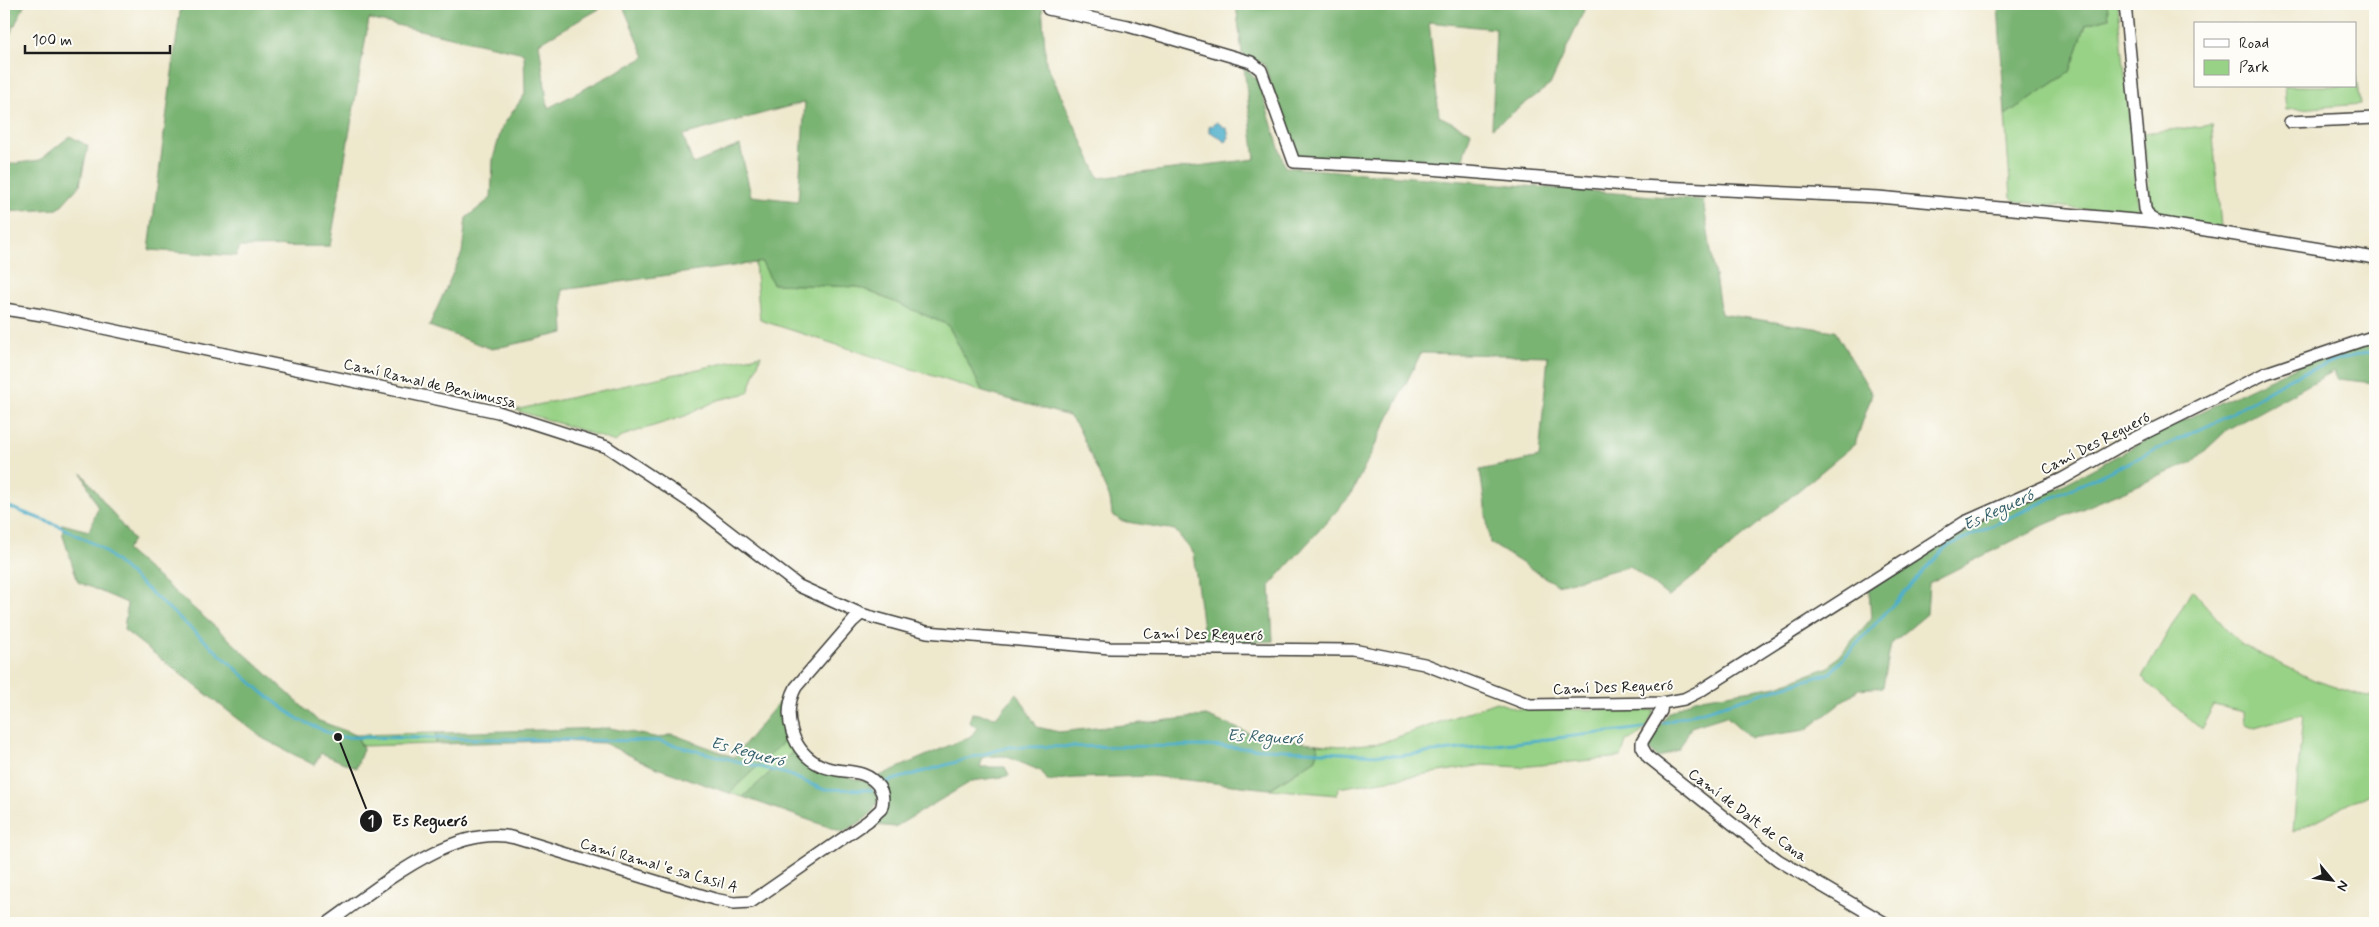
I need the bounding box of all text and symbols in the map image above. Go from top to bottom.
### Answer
scale bar [25,22,170,54]
legend [2194,22,2356,88]
text: 100 m [32,31,72,51]
text: Road [2239,34,2269,54]
text: Park [2239,58,2269,78]
street label: Camí Ramal de Benimussa [341,354,518,414]
street label: Camí Des Regueró [2037,408,2154,480]
water label: Es Regueró [1960,484,2039,538]
street label: Camí Des Regueró [1143,624,1263,646]
street label: Camí Des Regueró [1553,676,1674,700]
water label: Es Regueró [1227,725,1304,752]
water label: Es Regueró [708,733,788,775]
street label: Camí de Dalt de Cana [1684,764,1812,868]
callout: Es Regueró [358,805,476,836]
text: Es Regueró [392,811,468,834]
text: 1 [368,812,374,832]
street label: Camí Ramal 'e sa Casil A [578,834,740,898]
north arrow [2306,854,2356,904]
text: N [2332,877,2353,894]

